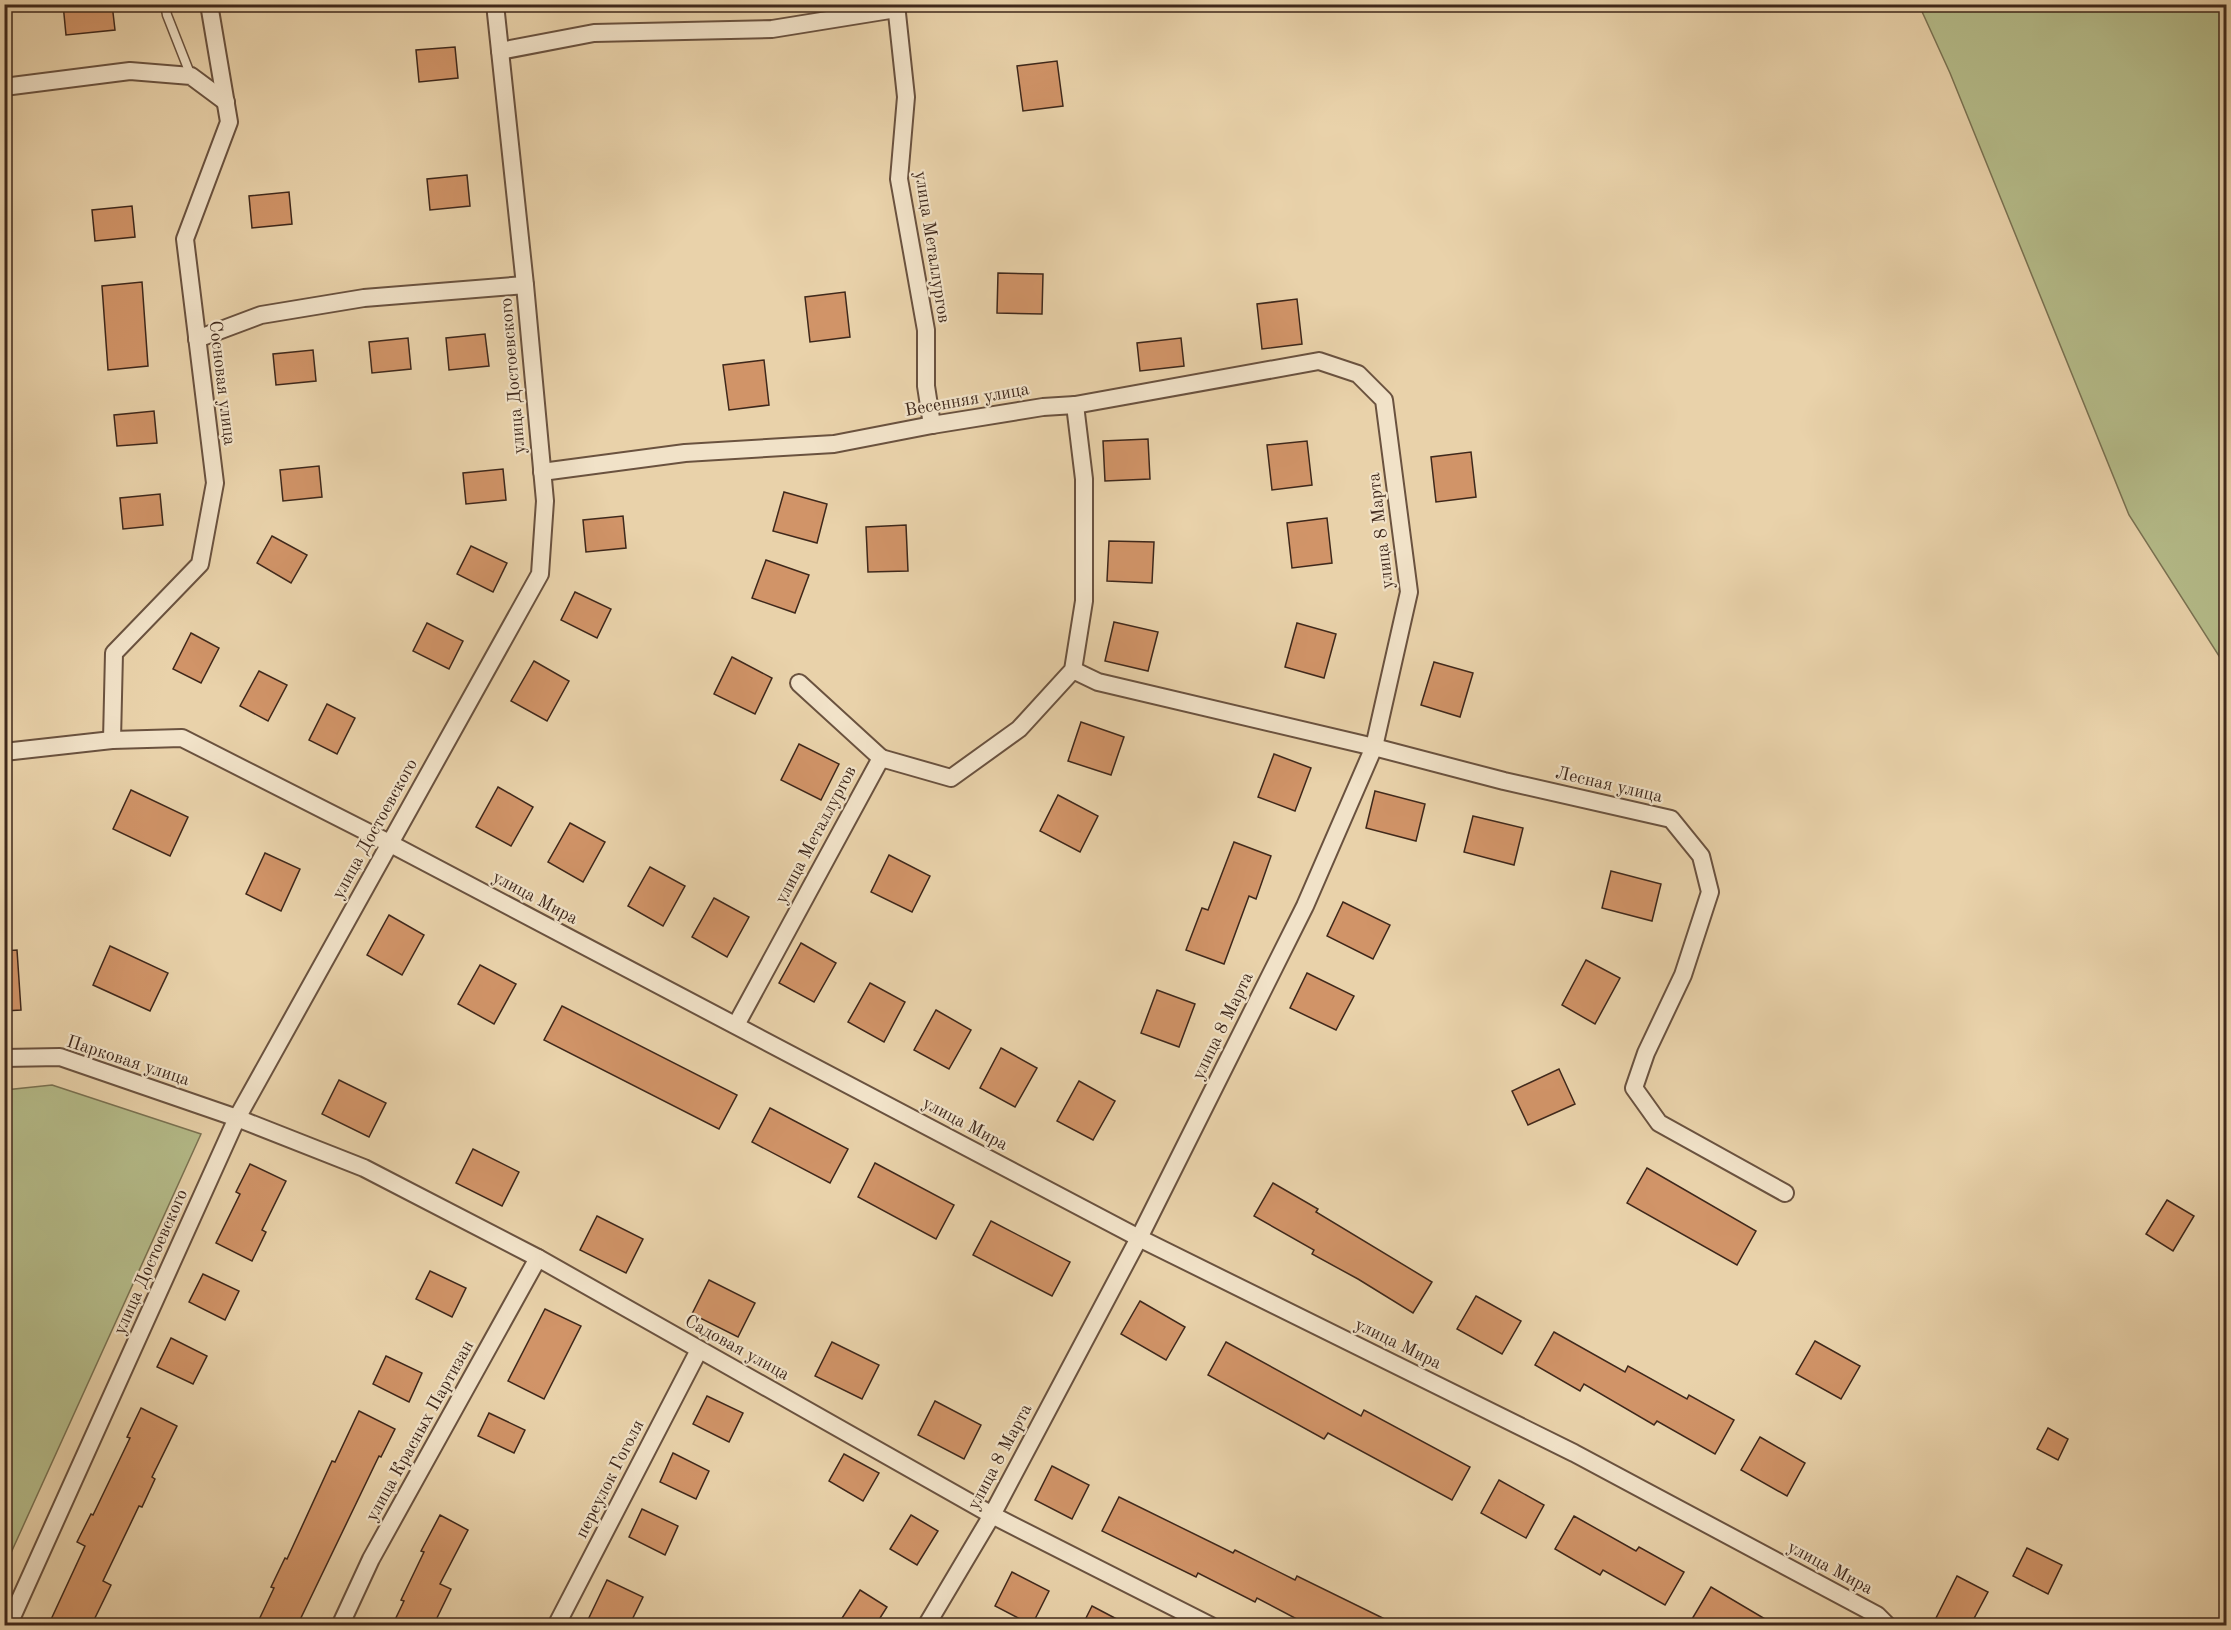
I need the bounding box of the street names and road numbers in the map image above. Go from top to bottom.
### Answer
street label: улица Металлургов [911,170,953,324]
street label: улица Достоевского [497,297,529,455]
street label: Сосновая улица [205,320,239,447]
street label: Весенняя улица [903,380,1031,420]
street label: улица 8 Марта [1365,472,1397,590]
street label: улица Достоевского [329,756,421,902]
street label: улица Металлургов [772,763,860,907]
street label: Лесная улица [1554,764,1664,806]
street label: улица Мира [489,868,581,928]
street label: улица 8 Марта [1189,969,1257,1083]
street label: Парковая улица [64,1033,192,1089]
street label: улица Мира [919,1094,1011,1154]
street label: улица Достоевского [111,1186,191,1337]
street label: Садовая улица [682,1312,792,1384]
street label: улица Мира [1352,1315,1444,1373]
street label: улица Красных Партизан [363,1338,477,1524]
street label: улица 8 Марта [965,1401,1036,1513]
street label: переулок Гоголя [572,1417,648,1541]
street label: улица Мира [1784,1538,1876,1598]

